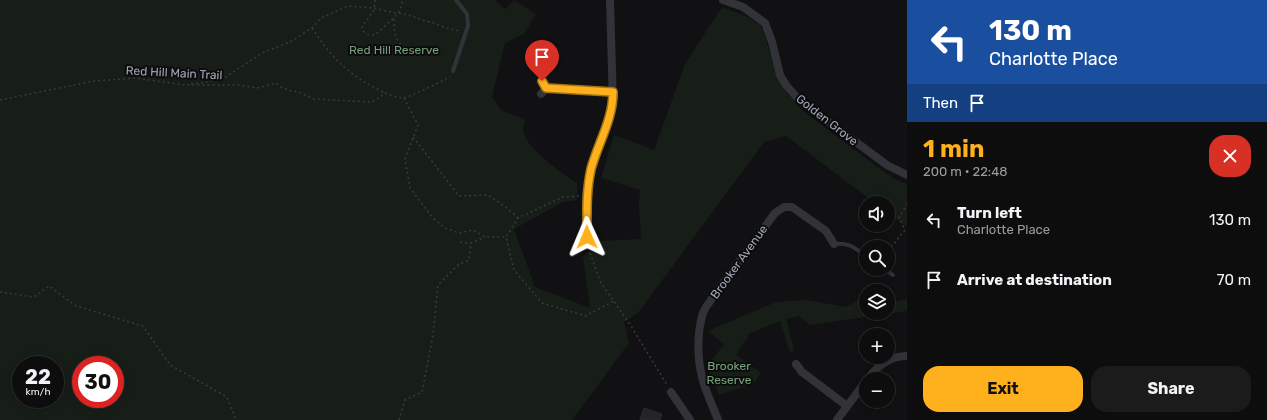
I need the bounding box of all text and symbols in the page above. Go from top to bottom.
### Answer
text: 130 m [989,14,1072,47]
icon: left [923,16,975,68]
pin [525,40,559,81]
park label: Red Hill Reserve [349,43,439,57]
icon: arrive [531,46,553,68]
text: Charlotte Place [989,48,1118,70]
street label: Red Hill Main Trail [125,63,223,83]
street label: Golden Grove [793,92,861,149]
icon: arrive [966,92,988,114]
text: Then [923,94,958,112]
text: 1 min [923,135,984,163]
button: close [1209,135,1251,177]
text: 200 m · 22:48 [923,164,1007,179]
map controls [859,196,895,408]
button: sound [859,196,895,232]
text: Turn left [957,204,1022,222]
icon: left [923,209,945,231]
text: 130 m [1209,211,1251,229]
position arrow [566,216,608,258]
street label: Brooker Avenue [708,222,771,302]
text: Charlotte Place [957,222,1050,237]
button: search [859,240,895,276]
icon: arrive [923,269,945,291]
text: Arrive at destination [957,271,1112,289]
text: 70 m [1217,271,1251,289]
button: layers [859,284,895,320]
button: + [859,328,895,364]
speed limit sign: 30 [72,356,124,408]
park label: Brooker Reserve [706,359,752,387]
text: 22 [25,365,51,389]
button: Exit [923,366,1083,412]
button: Share [1091,366,1251,412]
button: − [859,372,895,408]
text: km/h [26,386,50,398]

